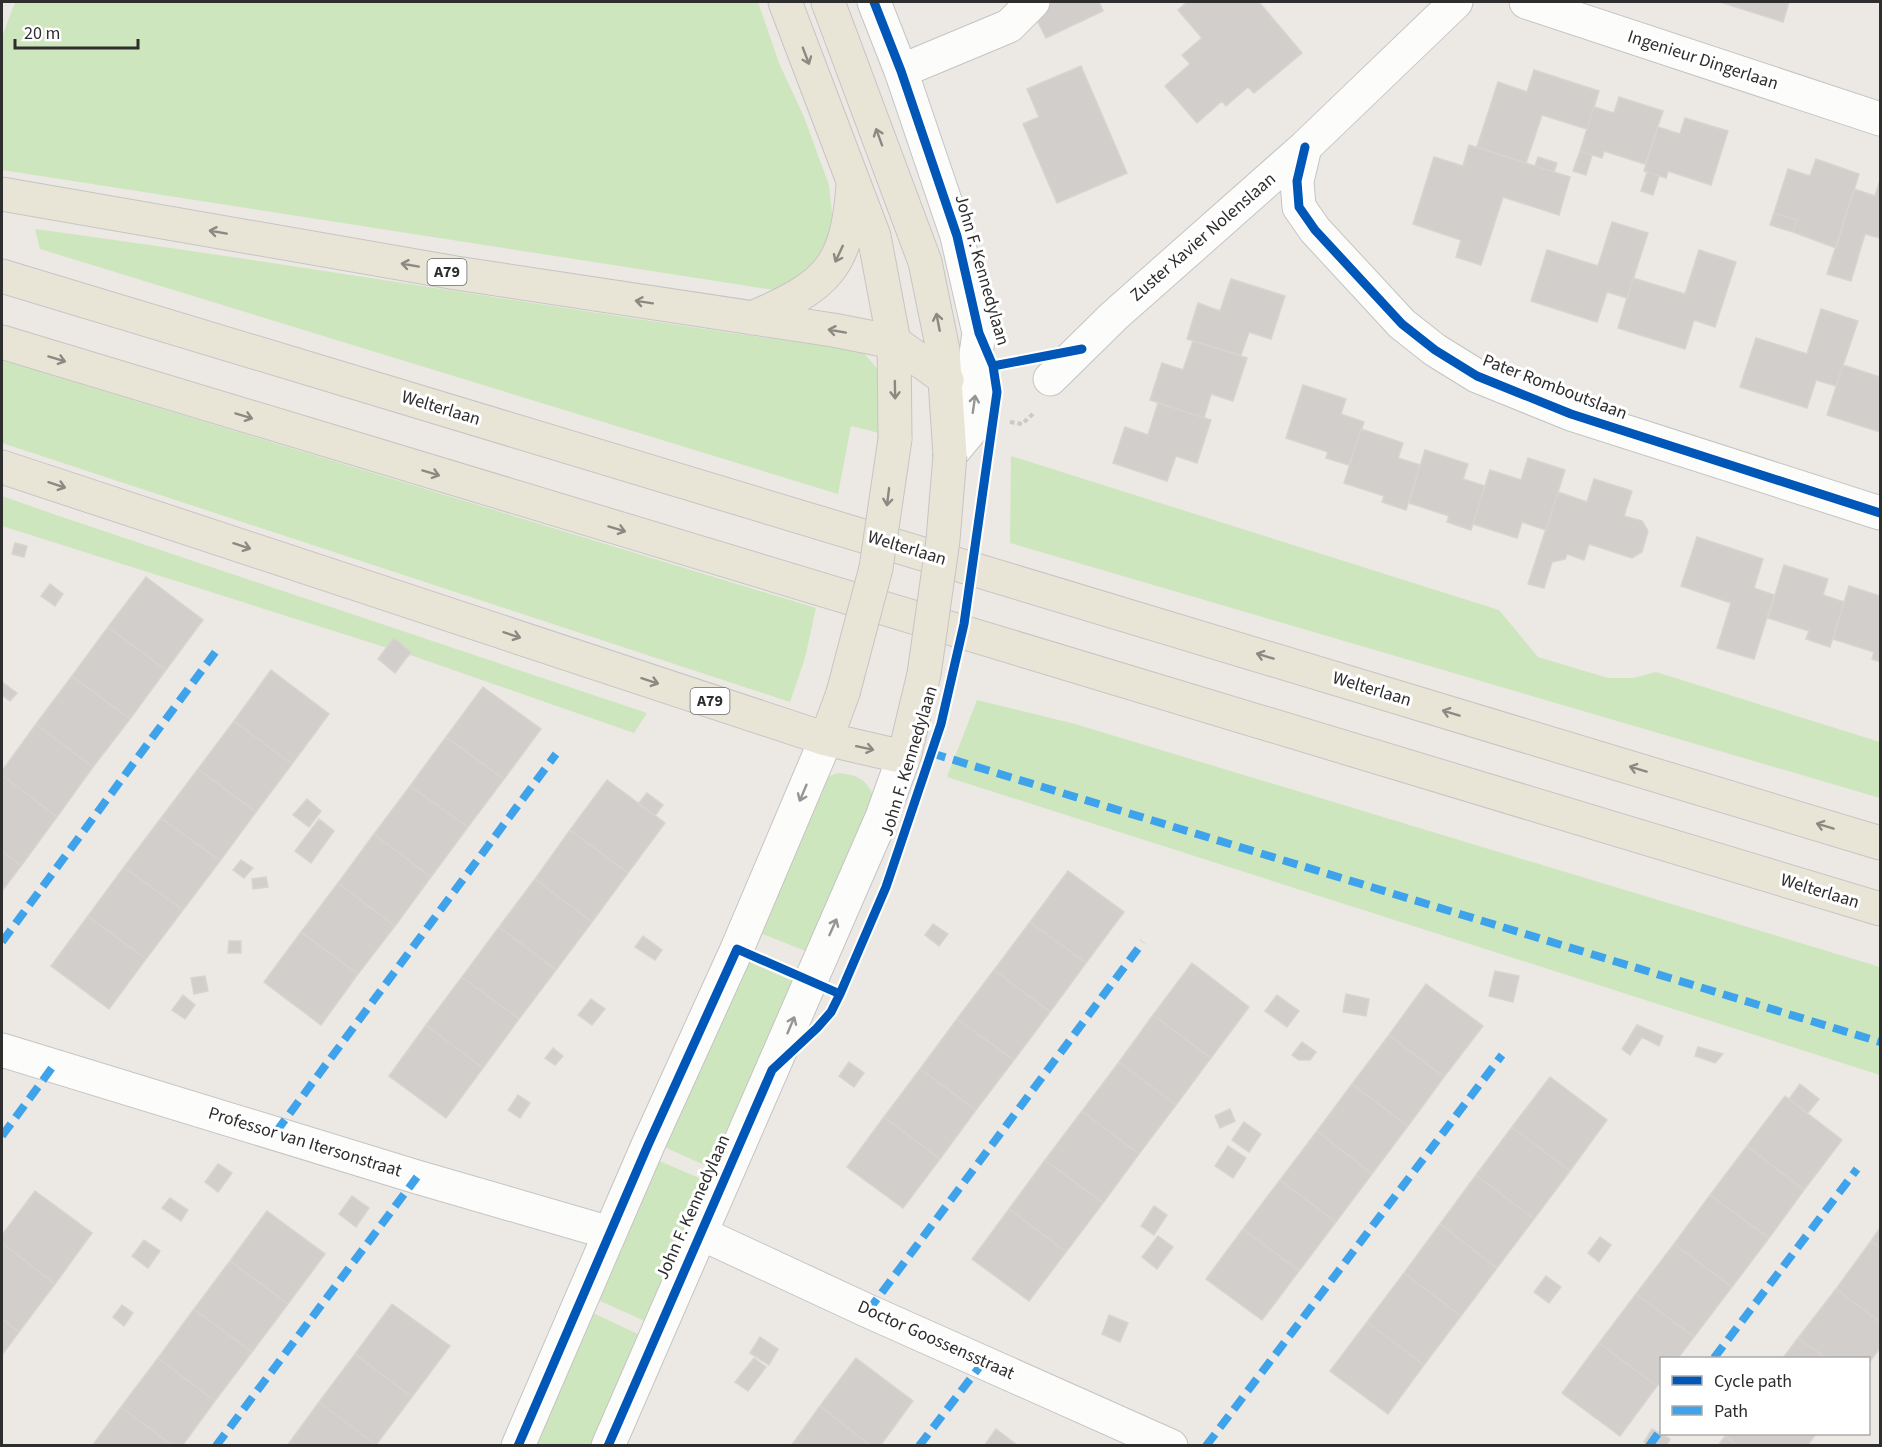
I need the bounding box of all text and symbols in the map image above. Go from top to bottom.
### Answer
scale bar [15,12,138,50]
text: 20 m [24,21,60,46]
street label: Ingenieur Dingerlaan [1624,24,1782,96]
one-way arrow [801,46,812,65]
one-way arrow [873,128,884,147]
street label: Zuster Xavier Nolenslaan [1125,167,1281,307]
street label: John F. Kennedylaan [948,192,1016,348]
one-way arrow [208,226,228,237]
one-way arrow [832,245,844,263]
one-way arrow [400,259,420,270]
road number: A79 [428,259,466,285]
one-way arrow [635,296,654,307]
one-way arrow [932,313,943,332]
one-way arrow [827,325,847,336]
street label: Pater Romboutslaan [1479,348,1631,426]
one-way arrow [47,354,66,365]
one-way arrow [889,380,901,400]
street label: Welterlaan [398,384,484,432]
one-way arrow [969,395,980,415]
one-way arrow [234,411,253,422]
one-way arrow [421,468,440,479]
one-way arrow [47,480,66,491]
one-way arrow [883,486,894,506]
one-way arrow [607,524,626,535]
street label: Welterlaan [864,524,950,572]
one-way arrow [232,541,251,552]
one-way arrow [502,630,520,641]
one-way arrow [1256,650,1275,661]
street label: Welterlaan [1329,665,1415,713]
one-way arrow [640,676,659,687]
street label: John F. Kennedylaan [874,683,944,839]
road number: A79 [690,688,730,714]
one-way arrow [1442,707,1461,718]
one-way arrow [855,743,874,754]
one-way arrow [1629,763,1648,774]
one-way arrow [797,783,808,802]
one-way arrow [1815,820,1834,831]
street label: Welterlaan [1777,867,1863,915]
one-way arrow [828,919,840,937]
one-way arrow [786,1017,797,1035]
street label: Professor van Itersonstraat [205,1101,405,1183]
street label: John F. Kennedylaan [650,1131,736,1283]
street label: Doctor Goossensstraat [854,1294,1018,1386]
legend [1660,1357,1870,1435]
text: Cycle path [1714,1369,1792,1394]
text: Path [1714,1399,1748,1424]

